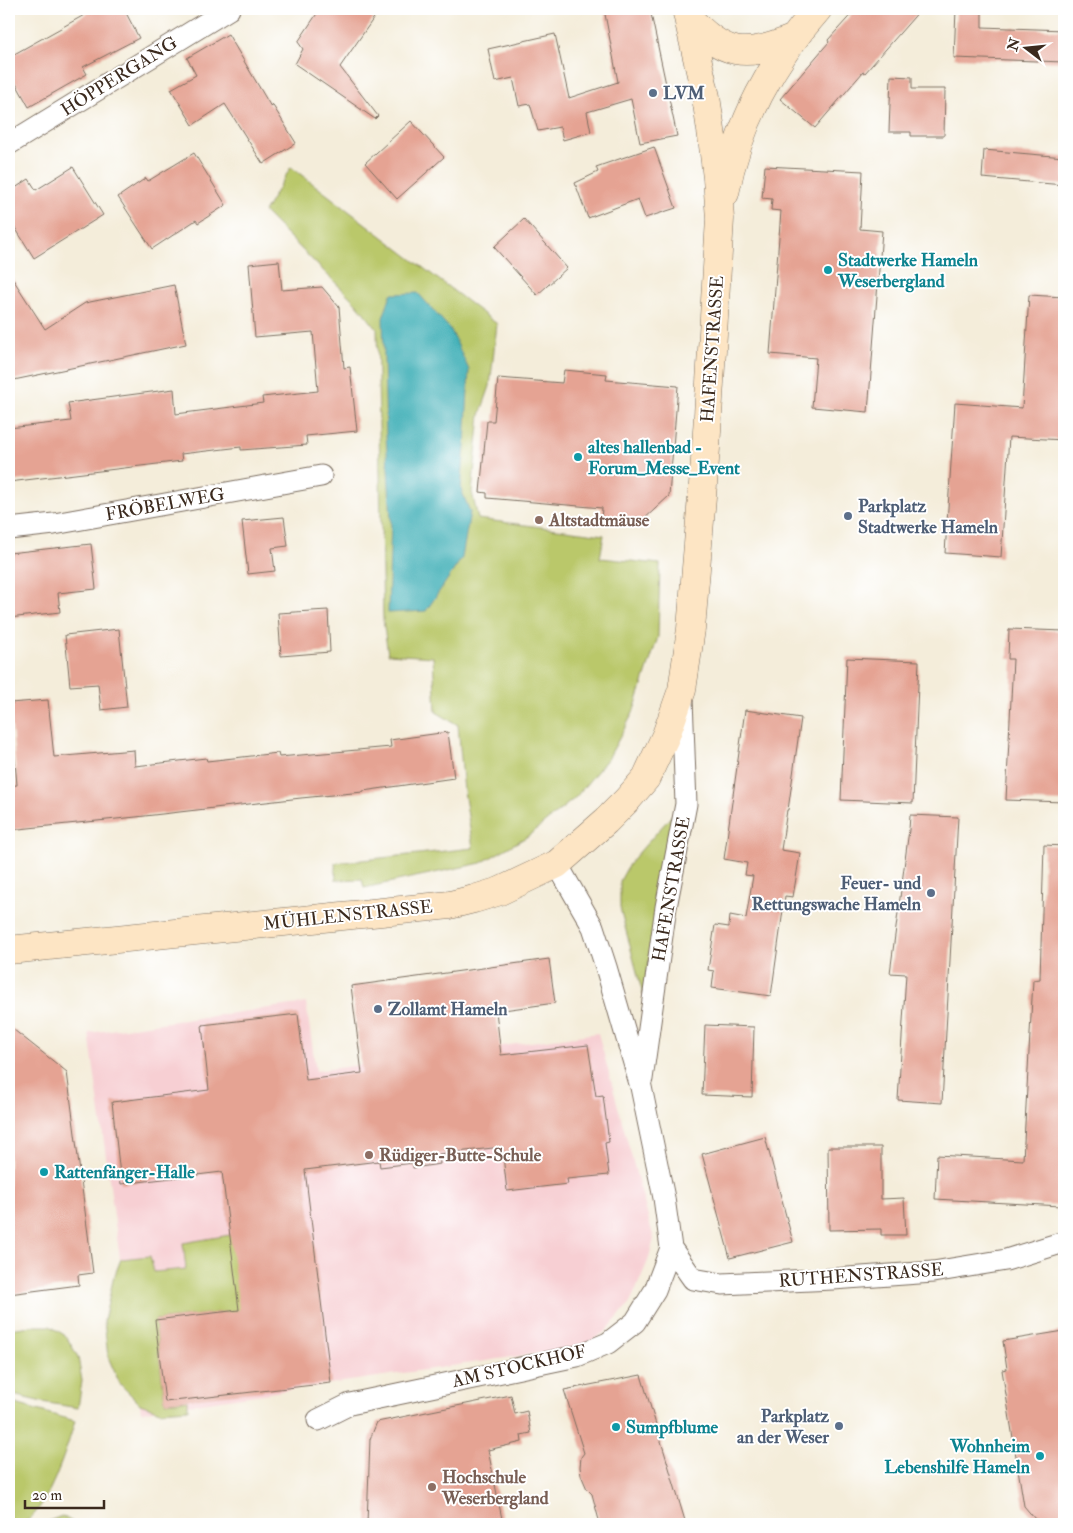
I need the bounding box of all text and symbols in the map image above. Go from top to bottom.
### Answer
north arrow [1000,22,1050,72]
street label: HÖPPERGANG [57,31,182,121]
text: N [1004,36,1024,54]
place label: LVM [663,82,705,105]
marker: LVM [647,87,659,99]
place label: Stadtwerke Hameln Weserbergland [837,249,979,293]
marker: Stadtwerke Hameln Weserbergland [822,264,834,276]
street label: HAFENSTRASSE [696,275,729,423]
place label: altes hallenbad - Forum_Messe_Event [588,436,740,480]
marker: altes hallenbad - Forum_Messe_Event [572,451,584,463]
street label: FRÖBELWEG [104,483,227,526]
place label: Parkplatz Stadtwerke Hameln [858,495,999,539]
place label: Altstadtmäuse [548,509,650,532]
marker: Parkplatz Stadtwerke Hameln [842,510,854,522]
marker: Altstadtmäuse [533,514,545,526]
street label: HAFENSTRASSE [647,815,696,964]
place label: Feuer- und Rettungswache Hameln [752,872,922,916]
marker: Feuer- und Rettungswache Hameln [925,887,937,899]
street label: MÜHLENSTRASSE [262,895,434,936]
place label: Zollamt Hameln [388,998,508,1021]
marker: Zollamt Hameln [372,1003,384,1015]
place label: Rüdiger-Butte-Schule [379,1144,542,1167]
marker: Rüdiger-Butte-Schule [363,1149,375,1161]
place label: Rattenfänger-Halle [54,1161,195,1184]
marker: Rattenfänger-Halle [38,1166,50,1178]
street label: RUTHENSTRASSE [778,1258,944,1293]
street label: AM STOCKHOF [449,1340,588,1393]
place label: Parkplatz an der Weser [737,1405,829,1449]
place label: Sumpfblume [626,1416,719,1439]
marker: Parkplatz an der Weser [833,1420,845,1432]
marker: Sumpfblume [610,1421,622,1433]
place label: Wohnheim Lebenshilfe Hameln [884,1435,1031,1479]
marker: Wohnheim Lebenshilfe Hameln [1034,1450,1046,1462]
place label: Hochschule Weserbergland [441,1466,549,1510]
scale bar [25,1478,104,1510]
marker: Hochschule Weserbergland [426,1481,438,1493]
text: 20 m [32,1486,62,1505]

